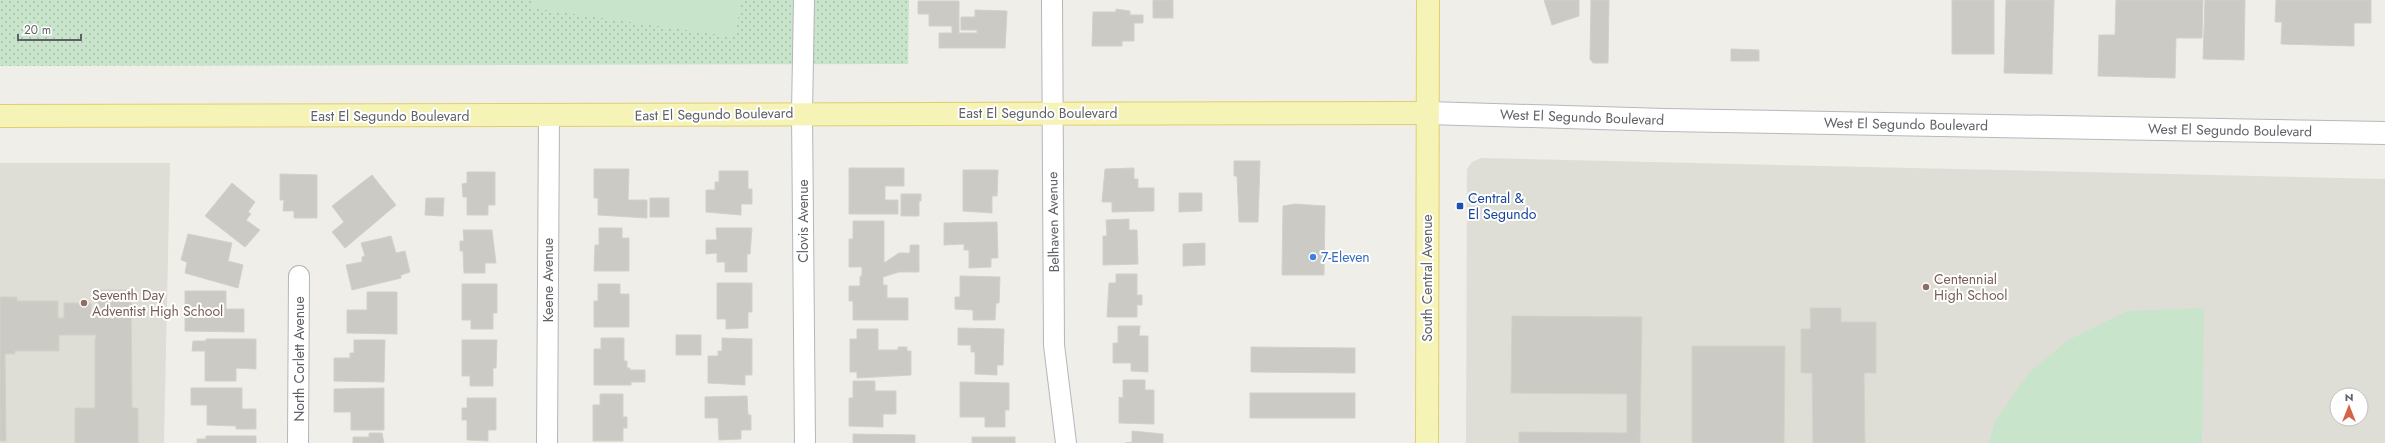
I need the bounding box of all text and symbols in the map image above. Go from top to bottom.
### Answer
scale bar [18,16,81,42]
text: 20 m [24,21,51,39]
street label: East El Segundo Boulevard [634,103,794,125]
street label: East El Segundo Boulevard [959,103,1117,123]
street label: West El Segundo Boulevard [1500,104,1664,130]
street label: East El Segundo Boulevard [311,106,469,126]
street label: West El Segundo Boulevard [1824,113,1988,135]
street label: West El Segundo Boulevard [2148,119,2312,141]
street label: Belhaven Avenue [1042,172,1064,272]
street label: Clovis Avenue [793,179,813,263]
place label: Central & El Segundo [1468,188,1537,224]
marker: Central & El Segundo [1455,201,1465,211]
street label: South Central Avenue [1417,214,1437,342]
street label: Keene Avenue [538,238,558,322]
place label: 7-Eleven [1321,247,1370,267]
marker: 7-Eleven [1308,252,1318,262]
place label: Centennial High School [1934,269,2007,305]
marker: Centennial High School [1921,282,1931,292]
place label: Seventh Day Adventist High School [92,285,223,321]
street label: North Corlett Avenue [289,296,309,422]
marker: Seventh Day Adventist High School [79,298,89,308]
north arrow [2329,387,2369,427]
text: N [2345,389,2353,405]

